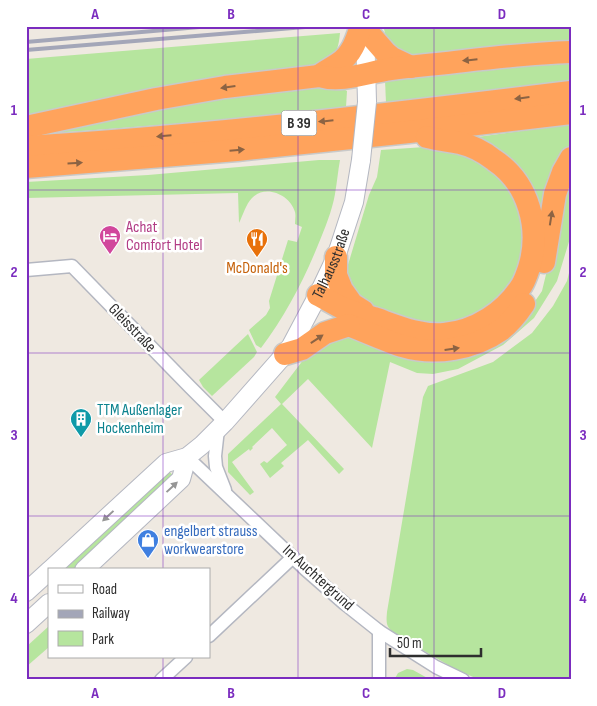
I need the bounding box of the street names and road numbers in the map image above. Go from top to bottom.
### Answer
road number: B 39 [282,110,316,136]
street label: Talhausstraße [308,226,354,302]
street label: Gleisstraße [104,300,160,356]
street label: Im Auchtergrund [278,541,358,615]

